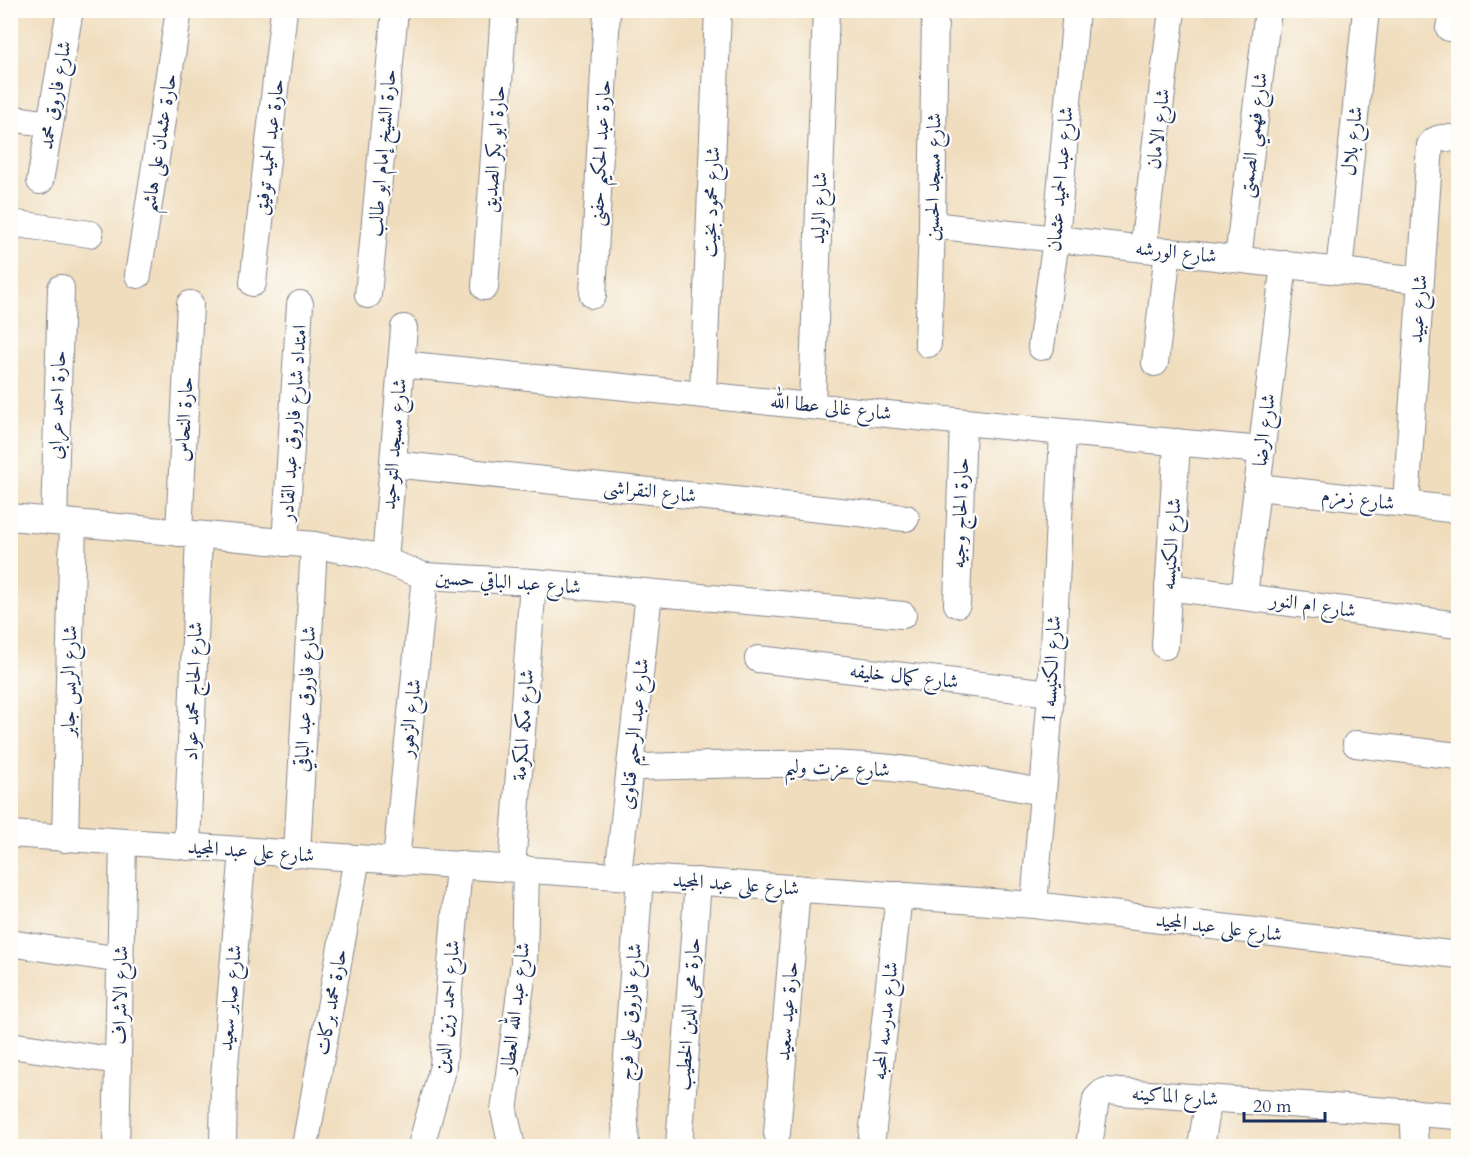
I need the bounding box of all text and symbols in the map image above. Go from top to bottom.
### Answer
street label: شارع فاروق محمد [32,39,82,152]
street label: حارة الشيخ إمام ابو طالب [361,68,407,238]
street label: حارة عثمان على هاشم [135,71,189,216]
street label: شارع فهمي الصمتى [1232,71,1279,200]
street label: حارة عبد الحميد توفيق [247,77,291,217]
street label: حارة عبد الحكيم حفنى [583,79,623,227]
street label: حارة ابو بكر الصديق [476,84,512,214]
street label: شارع الامان [1140,87,1180,171]
street label: شارع عبد الحميد عثمان [1040,105,1084,253]
street label: شارع بلال [1335,105,1373,178]
street label: شارع مسجد الحسين [918,113,952,241]
street label: شارع محمود بخيت [696,146,730,258]
street label: شارع الوليد [804,171,838,245]
street label: شارع الورشه [1134,234,1218,274]
street label: شارع عبيد [1402,274,1438,345]
street label: امتداد شارع فاروق عبد القادر [273,324,317,524]
street label: حارة احمد عرابى [42,350,73,460]
street label: حارة النحاس [168,376,200,462]
street label: شارع مسجد التوحيد [375,377,417,511]
street label: شارع غالى عطا الله [769,385,893,431]
street label: شارع الرضا [1246,392,1286,468]
street label: حارة الحاج وجيه [945,457,979,569]
street label: شارع النقراشى [602,473,698,513]
street label: شارع زمزم [1319,481,1396,521]
street label: شارع الكنيسه [1154,497,1192,591]
street label: شارع عبد الباقي حسين [434,563,582,605]
street label: شارع ام النور [1266,585,1358,628]
street label: شارع الكنيسه 1 [1035,615,1071,724]
street label: شارع الحاج محمد عواد [177,621,213,761]
street label: شارع الريس جابر [54,625,87,739]
street label: شارع فاروق عبد الباقي [288,625,326,773]
street label: شارع عبد الرحيم قناوى [613,657,661,812]
street label: شارع كمال خليفه [848,657,960,699]
street label: شارع مكه المكرمة [506,668,544,782]
street label: شارع الزهور [392,678,432,761]
street label: شارع عزت وليم [784,753,890,789]
street label: شارع على عبد المجيد [186,833,315,873]
street label: شارع على عبد المجيد [671,866,800,906]
street label: شارع على عبد المجيد [1154,906,1284,952]
street label: حارة محى الدين الخطيب [669,936,707,1092]
street label: شارع احمد زين الدين [428,939,470,1075]
street label: شارع عبد الله العطار [491,940,540,1078]
street label: شارع فاروق على فرج [612,942,652,1082]
street label: شارع صابر سعيد [212,944,252,1053]
street label: شارع الاشراف [106,945,138,1045]
street label: حارة محمد بركات [308,947,354,1057]
street label: حارة عيد سعيد [769,960,805,1062]
street label: شارع مدرسه المحبه [865,960,909,1082]
street label: شارع الماكينه [1131,1080,1219,1116]
scale bar [1244,1085,1325,1123]
text: 20 m [1253,1094,1292,1119]

